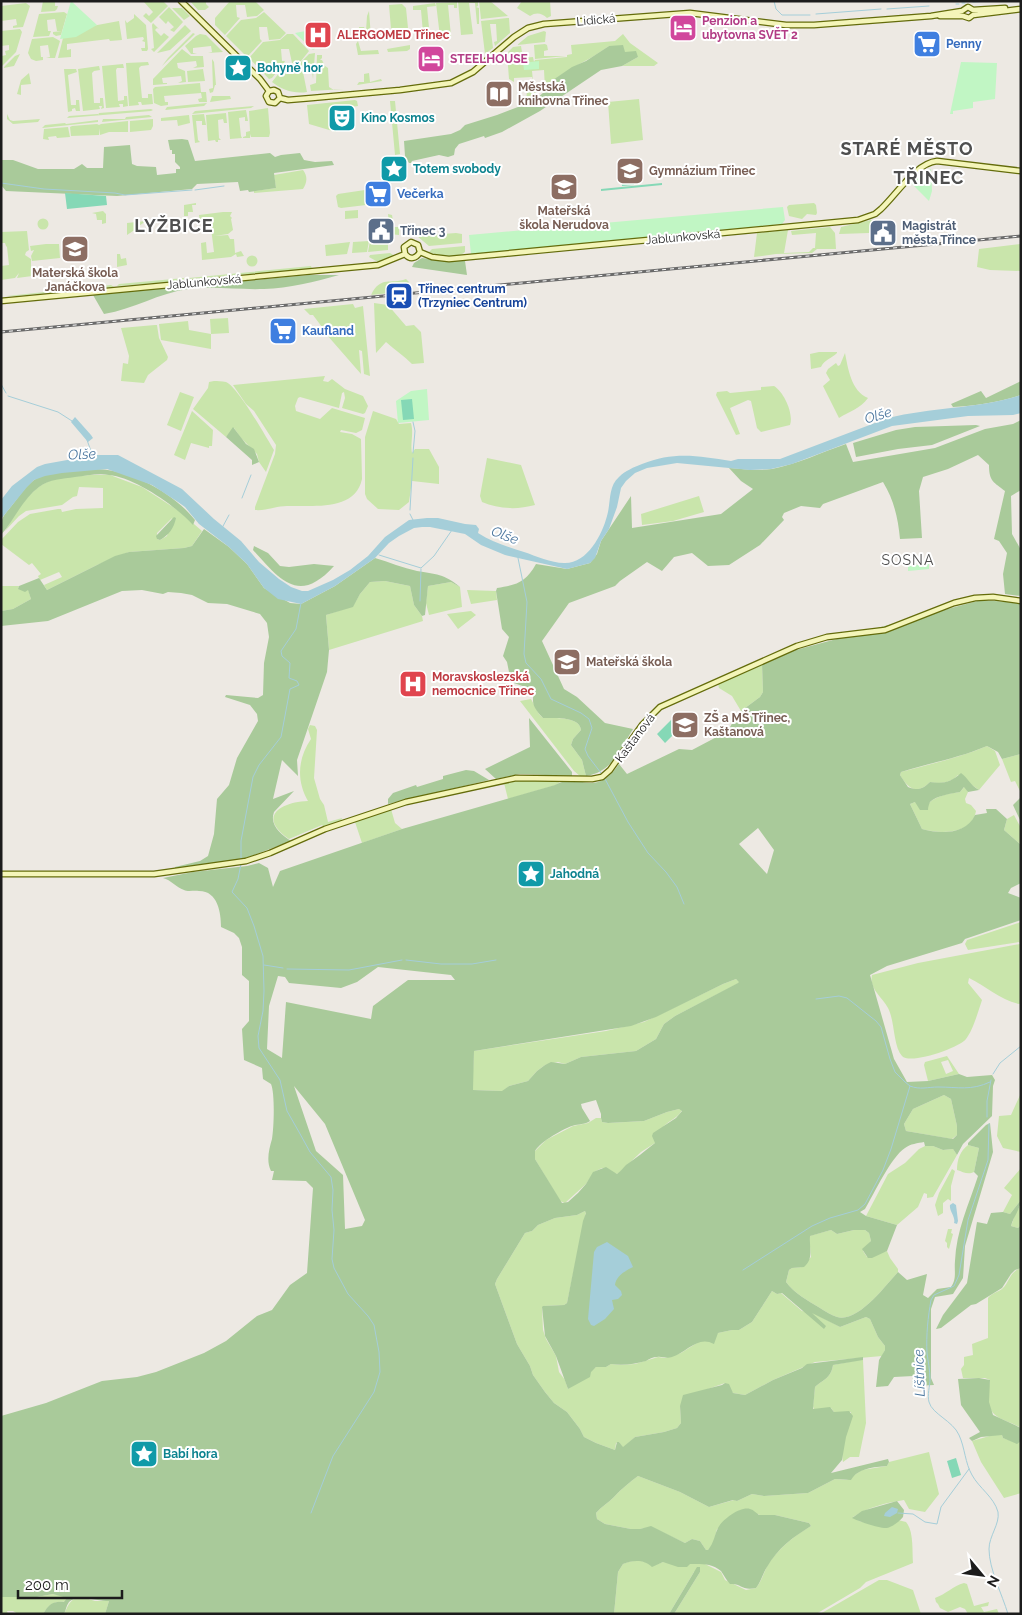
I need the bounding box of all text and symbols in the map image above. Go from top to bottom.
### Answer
street label: Lidická [576,11,616,29]
hotel icon: Penzion a ubytovna SVĚT 2 [668,13,698,43]
place label: Penzion a ubytovna SVĚT 2 [702,14,798,42]
hospital icon: ALERGOMED Třinec [303,20,333,50]
place label: ALERGOMED Třinec [337,28,450,42]
supermarket icon: Penny [912,29,942,59]
place label: Penny [946,37,982,51]
hotel icon: STEELHOUSE [416,44,446,74]
place label: STEELHOUSE [450,52,528,66]
place icon: Bohyně hor [223,53,253,83]
place label: Bohyně hor [257,61,323,75]
library icon: Městská knihovna Třinec [484,79,514,109]
place label: Městská knihovna Třinec [518,80,609,108]
theatre icon: Kino Kosmos [327,103,357,133]
place label: Kino Kosmos [361,111,435,125]
district label: STARÉ MĚSTO [840,138,974,159]
place icon: Totem svobody [379,154,409,184]
school or university icon: Gymnázium Třinec [615,156,645,186]
place label: Totem svobody [413,162,501,176]
place label: Gymnázium Třinec [649,164,756,178]
district label: TŘINEC [894,167,964,188]
school or university icon: Mateřská škola Nerudova [549,172,579,202]
supermarket icon: Večerka [363,179,393,209]
place label: Večerka [397,187,444,201]
place label: Mateřská škola Nerudova [519,204,609,232]
district label: LYŽBICE [134,215,214,236]
public building icon: Třinec 3 [366,216,396,246]
public building icon: Magistrát města Třince [868,218,898,248]
place label: Magistrát města Třince [902,219,976,247]
place label: Třinec 3 [400,224,446,238]
street label: Jablunkovská [645,227,721,247]
school or university icon: Materská škola Janáčkova [60,234,90,264]
place label: Materská škola Janáčkova [32,266,118,294]
street label: Jablunkovská [166,272,242,292]
station icon: Třinec centrum (Trzyniec Centrum) [384,281,414,311]
place label: Třinec centrum (Trzyniec Centrum) [418,282,527,310]
supermarket icon: Kaufland [268,316,298,346]
place label: Kaufland [302,324,354,338]
water label: Olše [862,403,894,427]
water label: Olše [68,445,97,463]
water label: Olše [489,523,521,548]
district label: SOSNA [882,552,934,568]
school or university icon: Mateřská škola [552,647,582,677]
place label: Mateřská škola [586,655,672,669]
hospital icon: Moravskoslezská nemocnice Třinec [398,669,428,699]
place label: Moravskoslezská nemocnice Třinec [432,670,534,698]
place label: ZŠ a MŠ Třinec, Kaštanová [704,709,791,739]
school or university icon: ZŠ a MŠ Třinec, Kaštanová [670,710,700,740]
street label: Kaštanová [612,711,658,765]
place icon: Jahodná [516,859,546,889]
place label: Jahodná [550,867,599,881]
water label: Líštnice [910,1348,928,1397]
place icon: Babí hora [129,1439,159,1469]
place label: Babí hora [163,1447,218,1461]
north arrow [957,1550,1007,1600]
scale bar [18,1568,121,1600]
text: N [984,1573,1003,1590]
text: 200 m [25,1576,69,1594]

